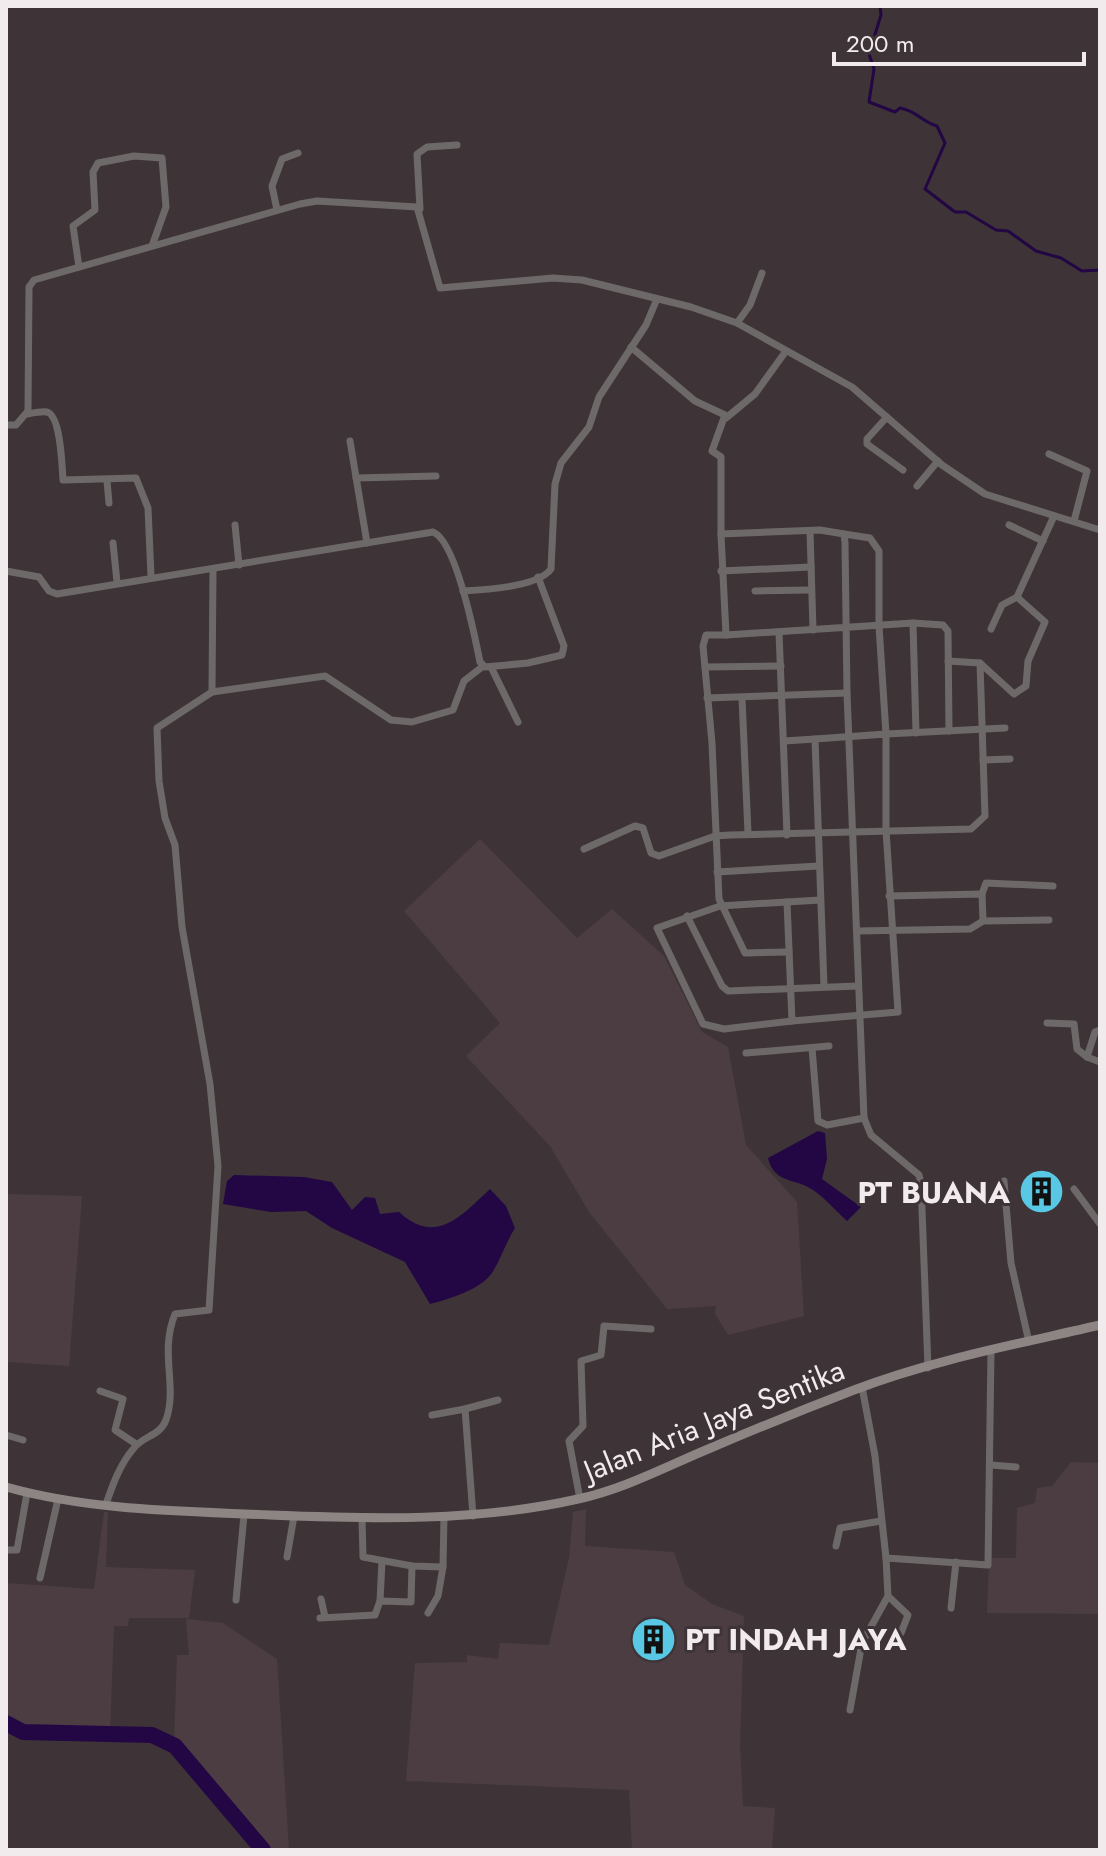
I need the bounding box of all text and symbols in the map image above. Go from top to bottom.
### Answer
scale bar [834,16,1084,66]
text: 200 m [846,26,914,61]
building icon: PT BUANA [1017,1168,1065,1216]
place label: PT BUANA [858,1171,1011,1214]
street label: Jalan Aria Jaya Sentika [574,1348,851,1493]
building icon: PT INDAH JAYA [630,1615,678,1663]
place label: PT INDAH JAYA [685,1618,907,1661]

